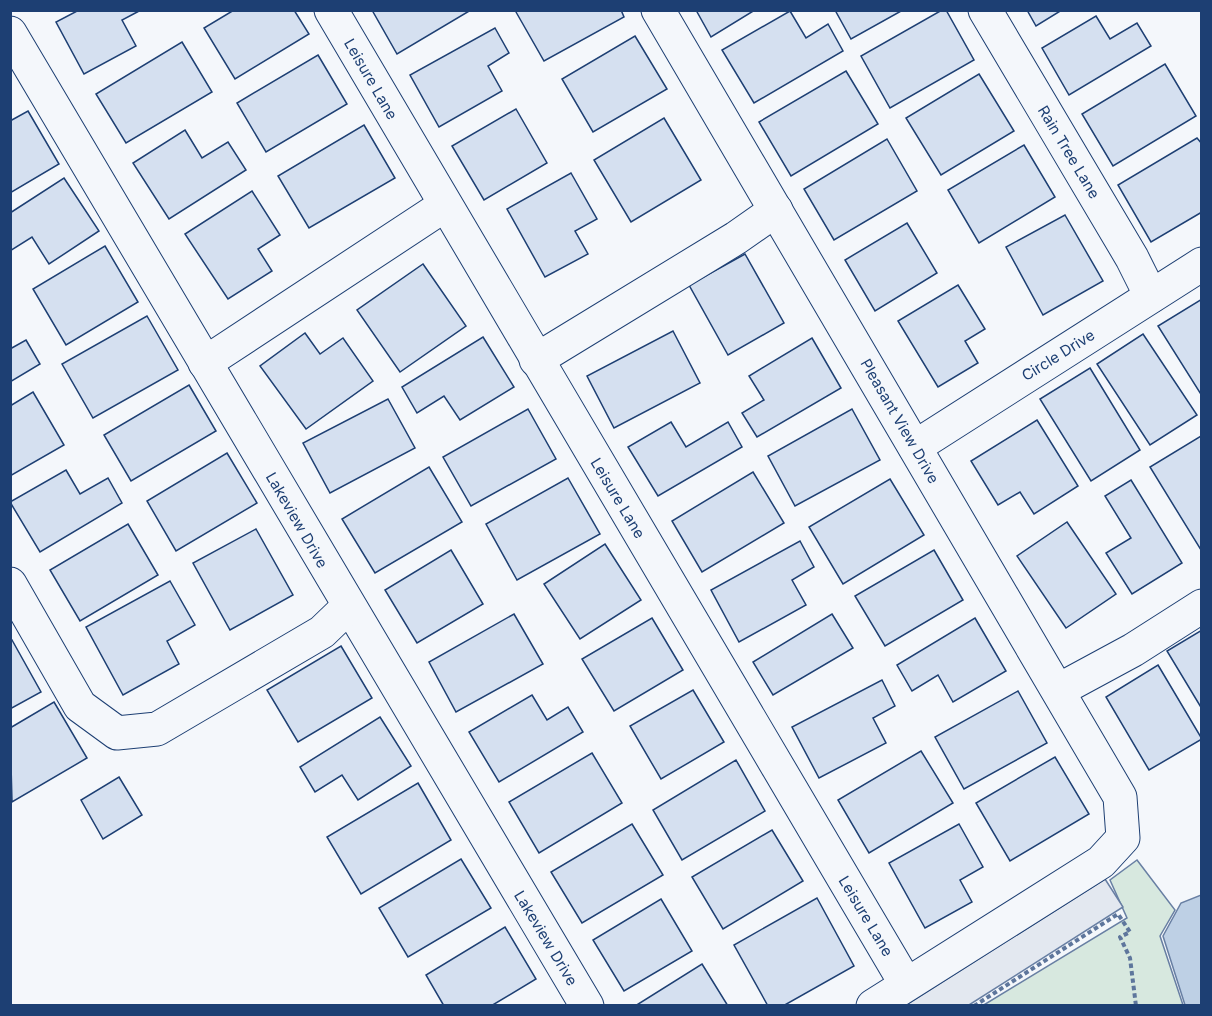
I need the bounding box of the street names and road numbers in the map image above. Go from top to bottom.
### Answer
street label: Leisure Lane [340,35,402,123]
street label: Rain Tree Lane [1034,102,1104,202]
street label: Circle Drive [1018,325,1098,385]
street label: Pleasant View Drive [857,355,943,487]
street label: Leisure Lane [587,454,649,542]
street label: Lakeview Drive [262,469,332,571]
street label: Leisure Lane [835,872,897,960]
street label: Lakeview Drive [510,887,582,989]

